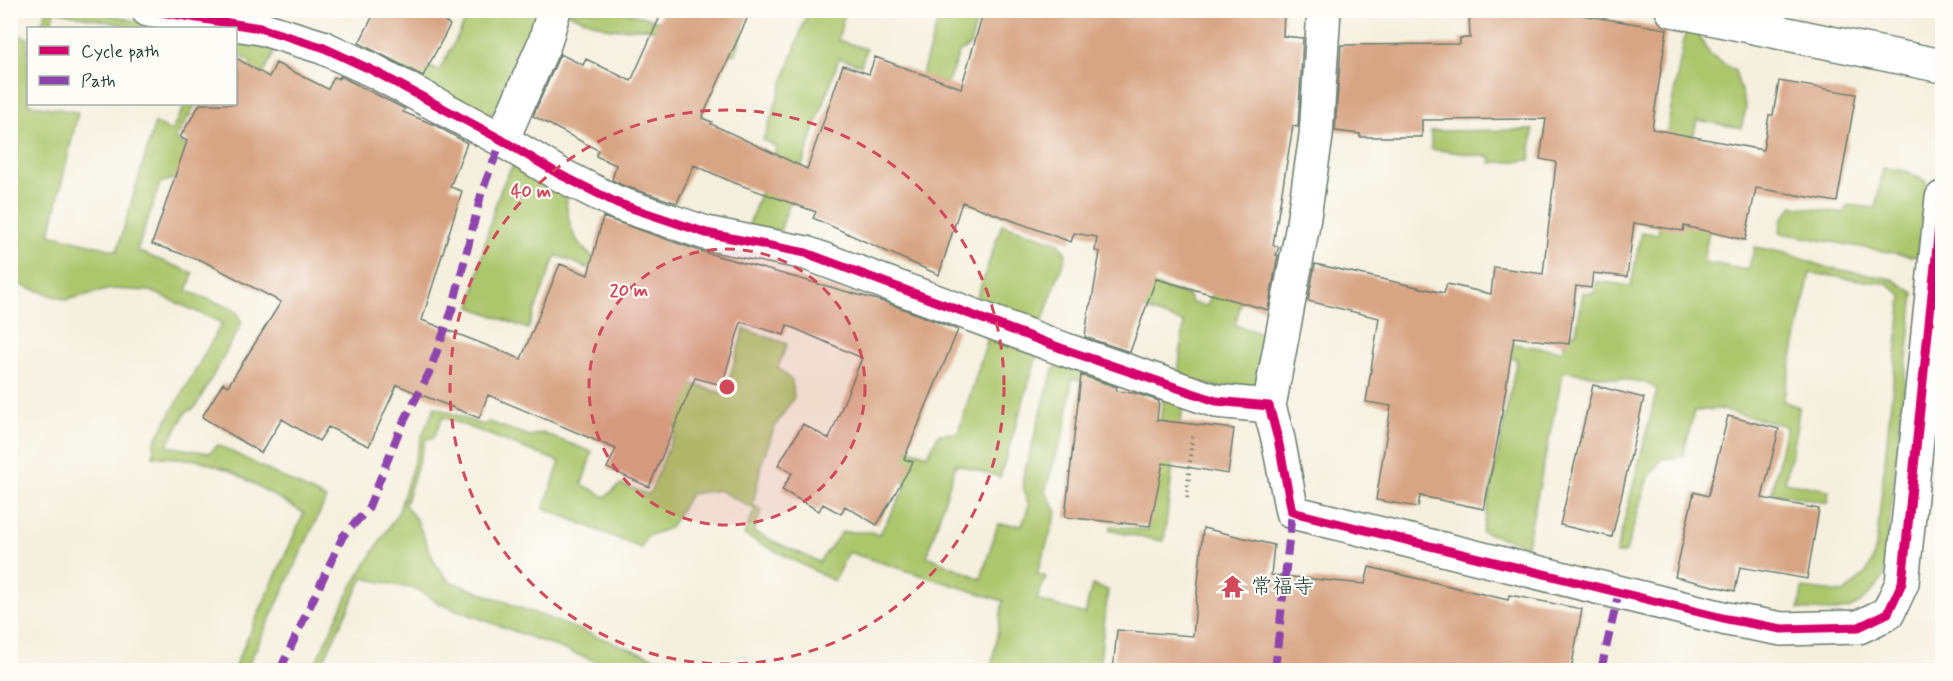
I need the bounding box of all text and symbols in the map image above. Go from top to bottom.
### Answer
legend [27,27,237,105]
text: Cycle path [81,40,159,64]
text: Path [81,70,116,94]
text: 40 m [511,180,551,204]
text: 20 m [610,279,648,303]
centre of rings [717,377,737,397]
place label: 常福寺 [1251,573,1314,601]
temple icon: 常福寺 [1220,574,1246,600]

